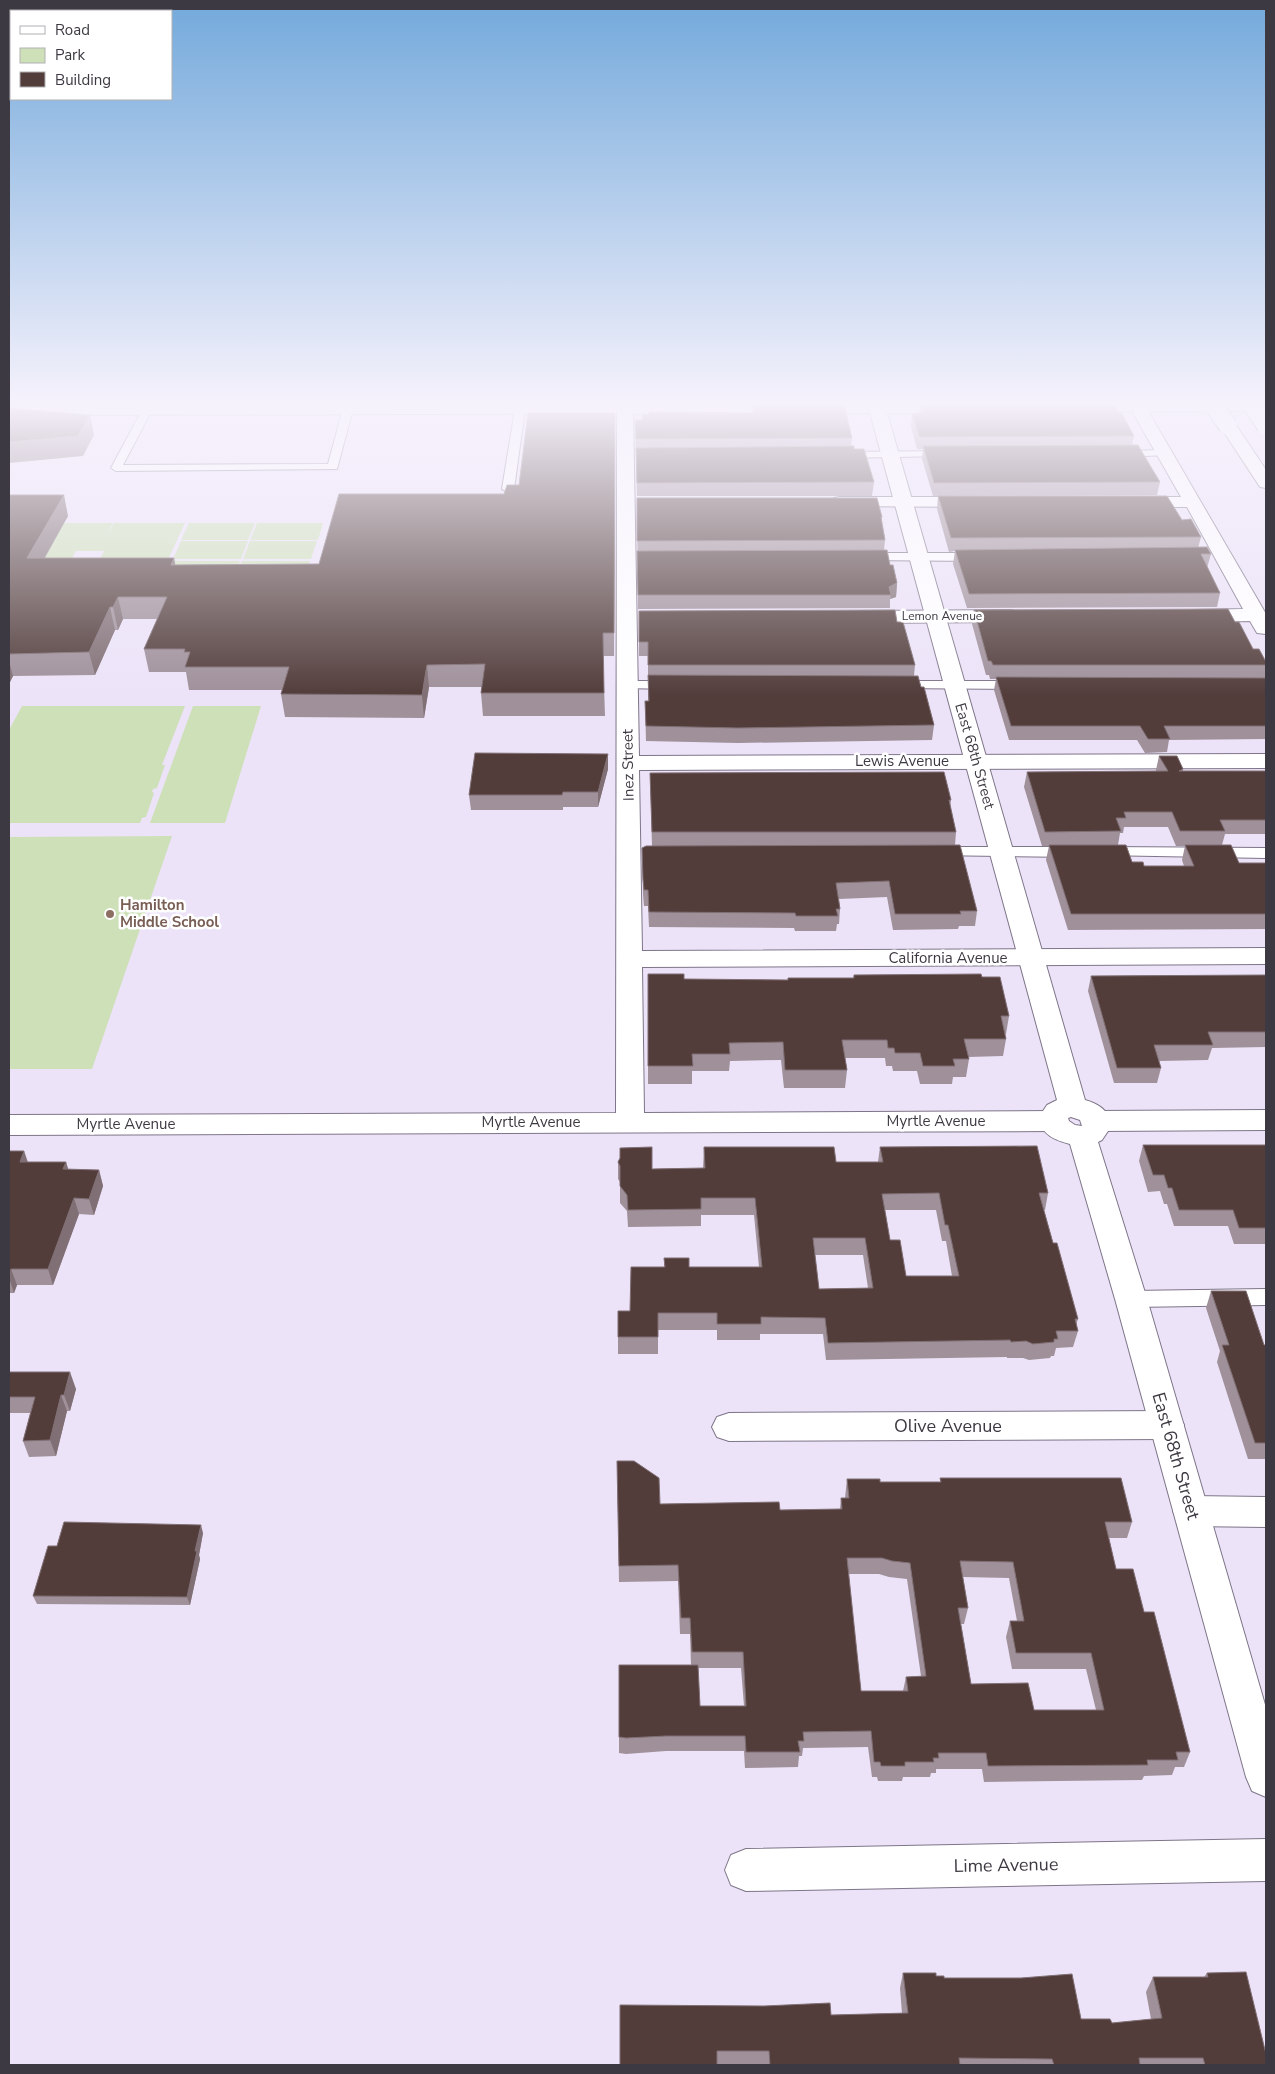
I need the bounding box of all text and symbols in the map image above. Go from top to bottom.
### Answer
legend [10,10,172,100]
text: Road [55,20,90,40]
text: Park [55,45,85,65]
text: Building [55,70,111,90]
street label: Lemon Avenue [902,608,982,624]
street label: East 68th Street [950,701,1000,812]
street label: Inez Street [617,728,639,801]
street label: Lewis Avenue [855,751,949,771]
place label: Hamilton Middle School [120,895,219,932]
marker: Hamilton Middle School [104,908,116,920]
street label: California Avenue [888,948,1008,968]
street label: Myrtle Avenue [887,1111,985,1131]
street label: Myrtle Avenue [482,1112,580,1132]
street label: Myrtle Avenue [77,1114,175,1134]
street label: East 68th Street [1146,1390,1206,1523]
street label: Olive Avenue [894,1414,1002,1438]
street label: Lime Avenue [953,1852,1059,1878]

